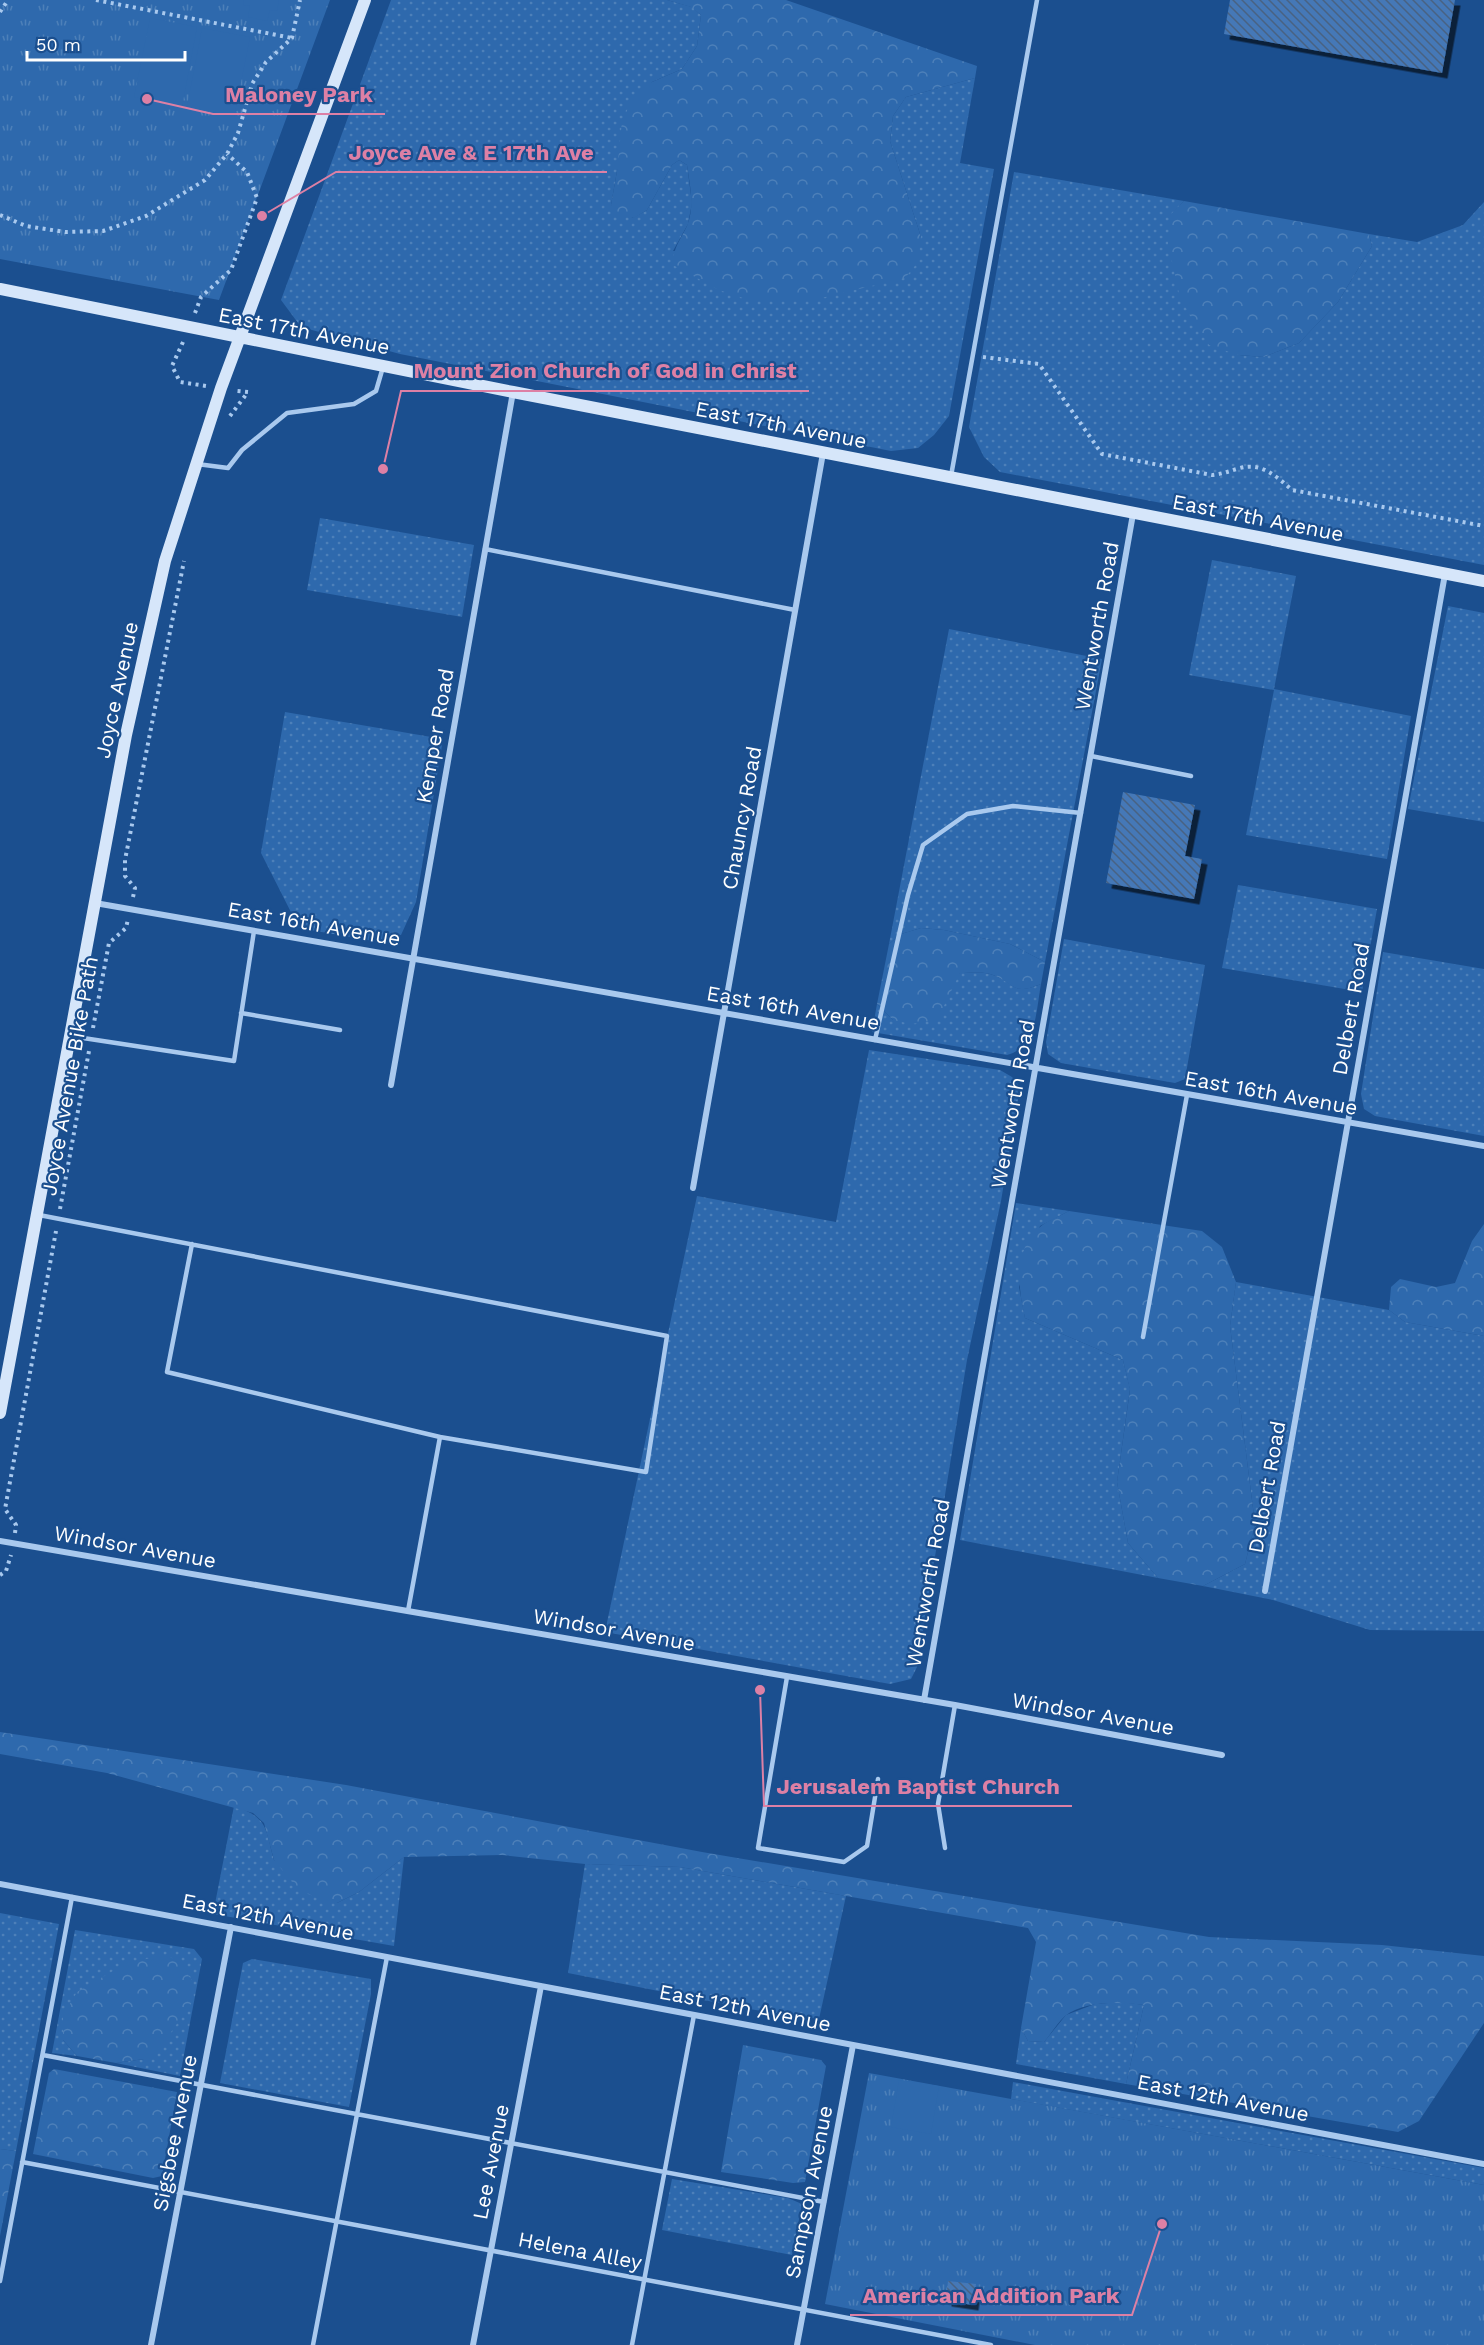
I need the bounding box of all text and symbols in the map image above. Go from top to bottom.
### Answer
scale bar [27,24,184,62]
text: 50 m [36,34,81,55]
callout: Maloney Park [213,74,385,114]
text: Maloney Park [225,82,373,107]
callout: Joyce Ave & E 17th Ave [336,132,607,172]
text: Joyce Ave & E 17th Ave [348,140,594,165]
street label: East 17th Avenue [216,302,392,359]
callout: Mount Zion Church of God in Christ [401,351,809,391]
text: Mount Zion Church of God in Christ [413,358,797,383]
street label: East 17th Avenue [693,396,869,453]
street label: East 17th Avenue [1170,489,1346,546]
street label: Wentworth Road [1069,539,1124,712]
street label: Joyce Avenue [90,619,143,761]
street label: Kemper Road [410,666,459,805]
street label: Chauncy Road [717,744,766,892]
street label: East 16th Avenue [226,896,403,951]
street label: Delbert Road [1327,941,1374,1077]
street label: Joyce Avenue Bike Path [36,954,103,1198]
street label: East 16th Avenue [705,980,882,1035]
street label: Wentworth Road [985,1017,1040,1190]
street label: East 16th Avenue [1183,1065,1360,1120]
street label: Delbert Road [1243,1419,1290,1555]
street label: Wentworth Road [900,1496,955,1669]
street label: Windsor Avenue [52,1520,218,1573]
street label: Windsor Avenue [531,1603,697,1656]
street label: Windsor Avenue [1010,1687,1176,1740]
callout: Jerusalem Baptist Church [764,1766,1072,1806]
text: Jerusalem Baptist Church [776,1774,1060,1799]
street label: East 12th Avenue [180,1888,356,1945]
street label: East 12th Avenue [657,1979,833,2036]
street label: Sigsbee Avenue [147,2052,202,2213]
street label: East 12th Avenue [1135,2069,1311,2126]
street label: Lee Avenue [467,2102,514,2222]
street label: Sampson Avenue [779,2103,838,2280]
street label: Helena Alley [516,2226,644,2275]
callout: American Addition Park [850,2275,1132,2315]
text: American Addition Park [862,2283,1120,2308]

